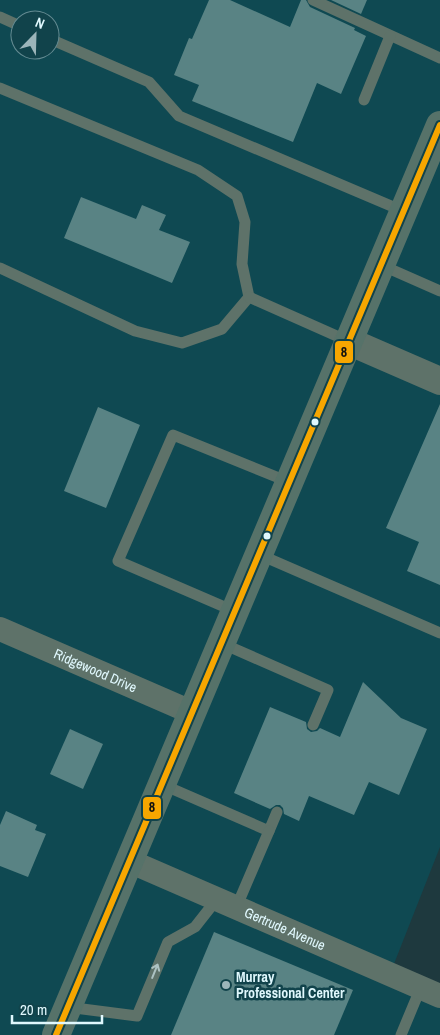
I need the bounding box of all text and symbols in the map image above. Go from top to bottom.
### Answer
north arrow [10,10,60,60]
text: N [33,13,47,33]
line badge: 8 [334,340,354,364]
text: 8 [341,343,347,361]
unlabelled marker [310,417,320,427]
unlabelled marker [262,531,272,541]
street label: Ridgewood Drive [51,644,140,696]
line badge: 8 [142,796,162,820]
text: 8 [149,798,155,816]
street label: Gertrude Avenue [242,903,328,954]
one-way arrow [151,964,161,979]
place label: Murray Professional Center [236,968,345,1002]
marker: Murray Professional Center [220,979,232,991]
scale bar [12,992,102,1024]
text: 20 m [20,999,47,1020]

